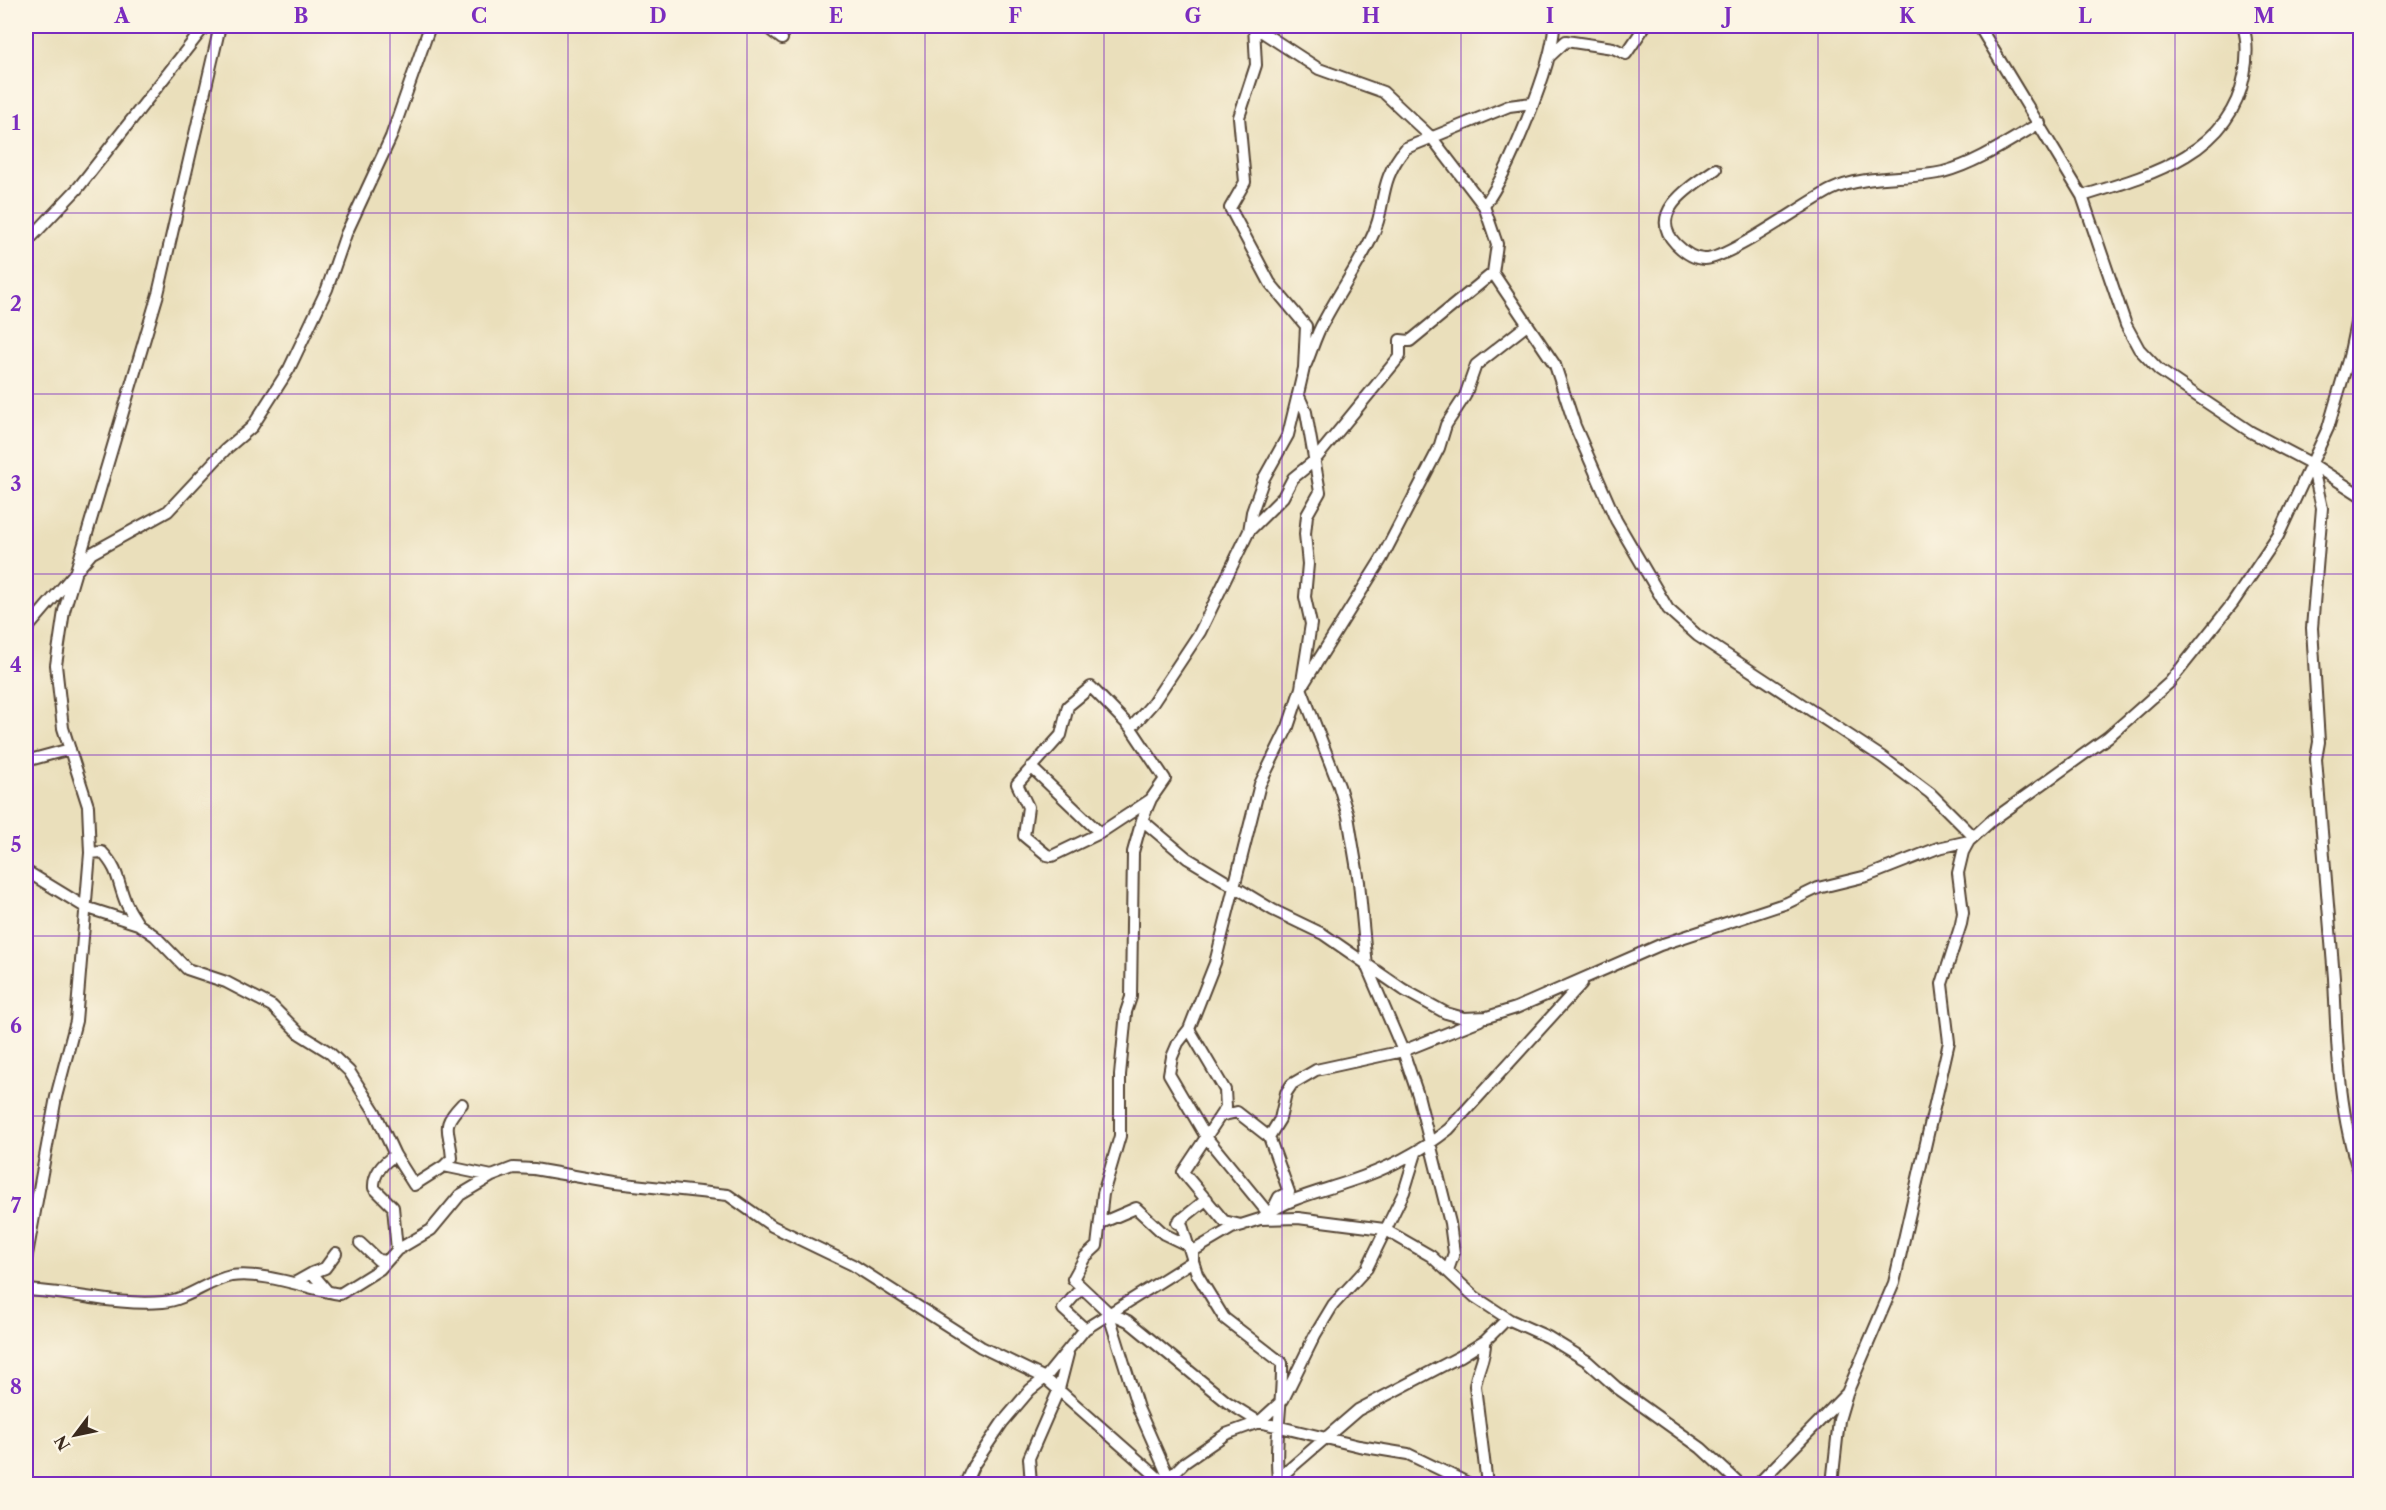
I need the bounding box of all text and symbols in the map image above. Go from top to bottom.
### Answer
text: A [113,4,130,28]
text: B [294,4,309,28]
text: C [471,4,487,28]
text: D [649,4,667,28]
text: E [829,4,843,28]
text: F [1008,4,1022,28]
text: G [1185,4,1202,28]
text: H [1362,4,1380,28]
text: I [1546,4,1554,28]
text: J [1720,4,1732,28]
text: K [1899,4,1916,28]
text: L [2078,4,2092,28]
text: M [2253,4,2275,28]
text: 1 [12,111,21,135]
text: 2 [10,292,22,316]
text: 3 [10,472,22,496]
text: 4 [10,653,22,677]
text: 5 [10,833,22,857]
text: 6 [10,1014,22,1038]
text: 7 [11,1194,22,1218]
text: 8 [10,1375,22,1399]
north arrow [45,1405,105,1465]
text: N [50,1432,74,1454]

